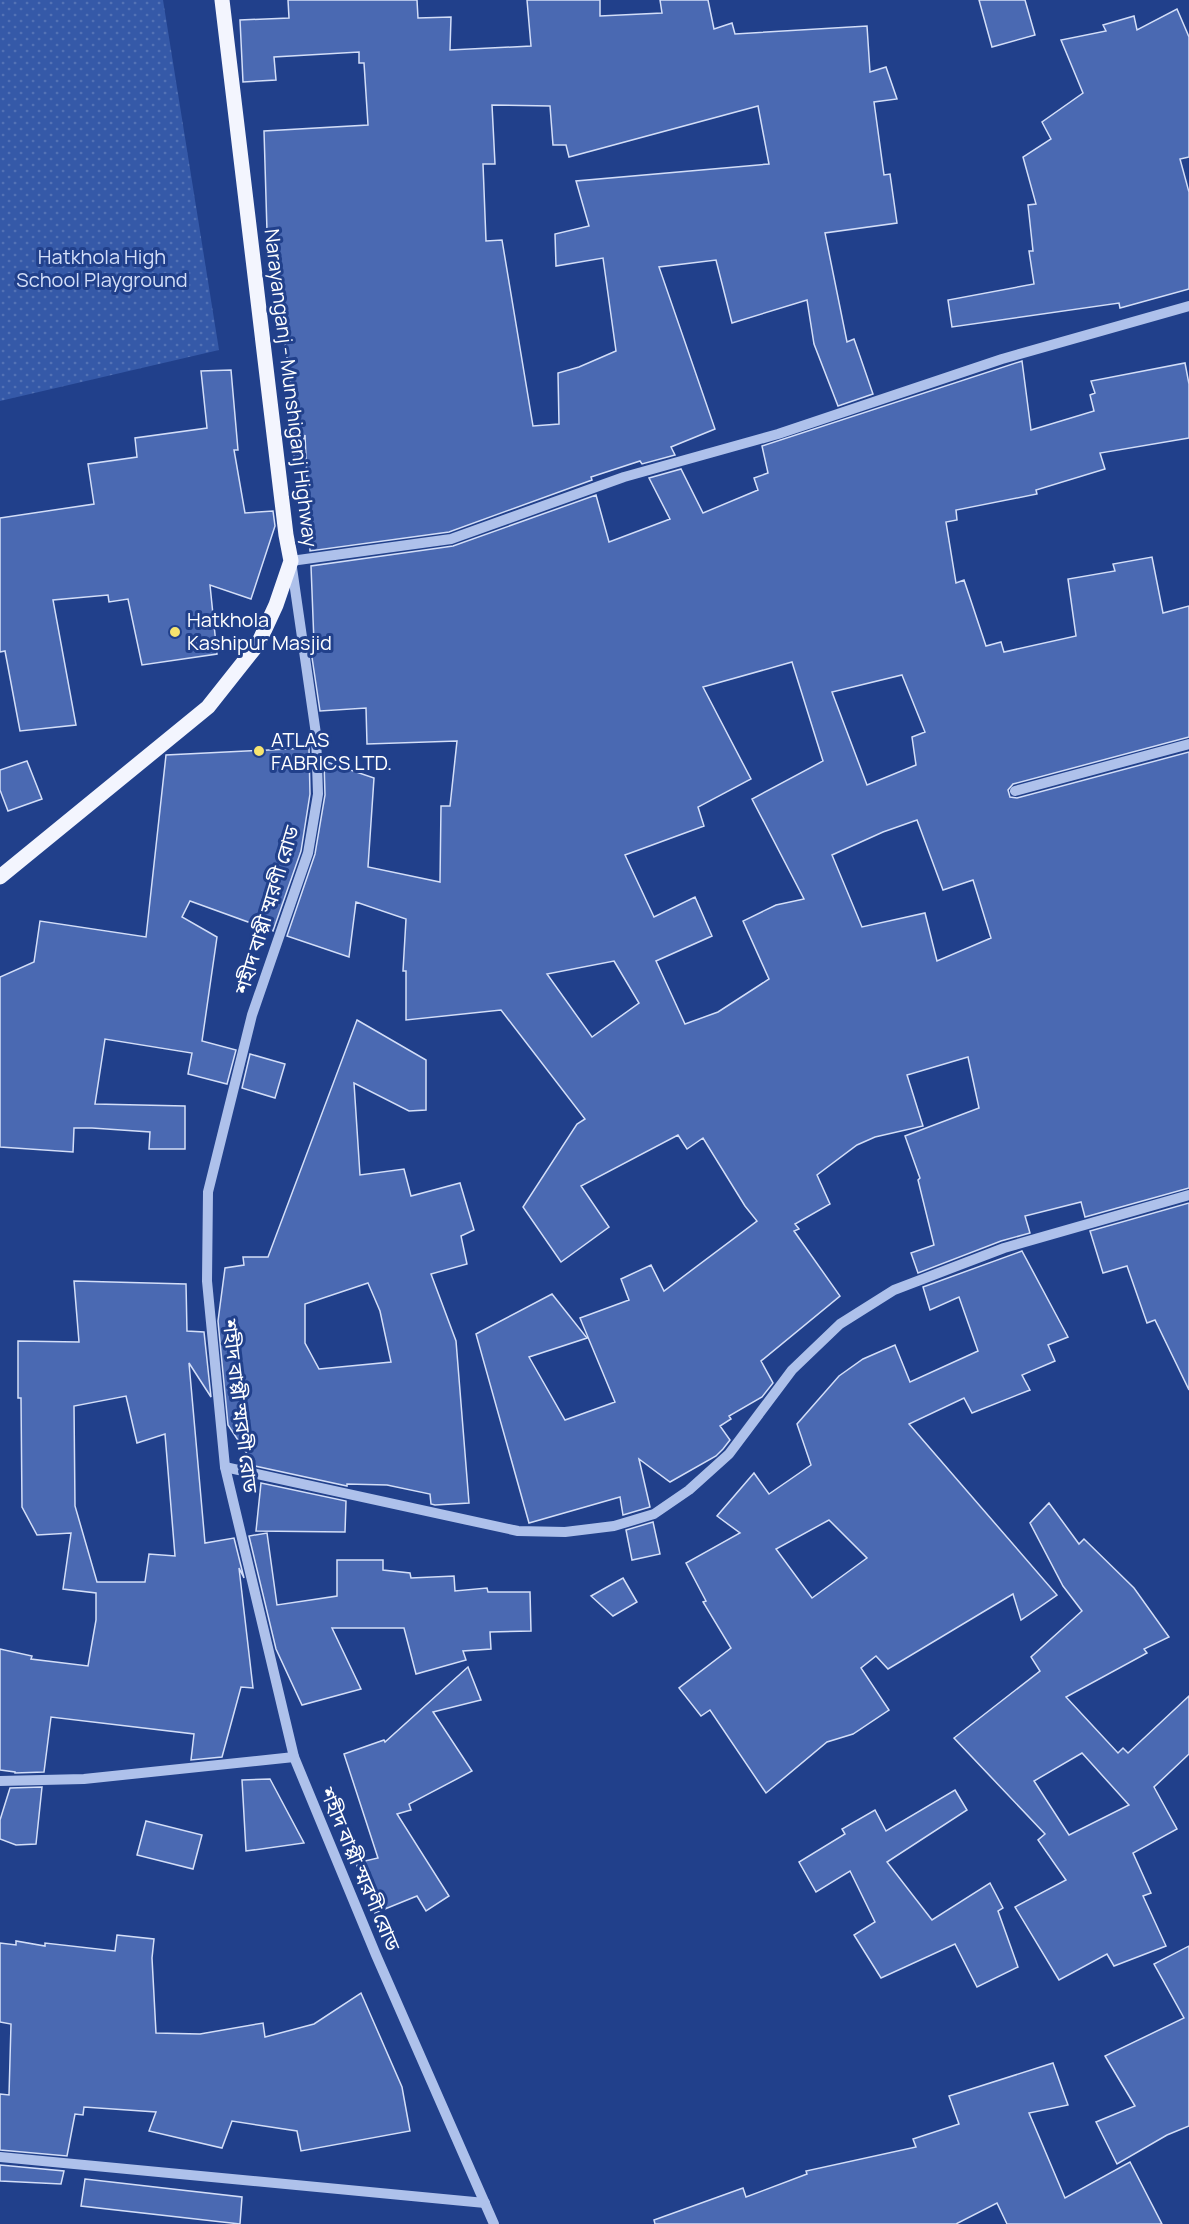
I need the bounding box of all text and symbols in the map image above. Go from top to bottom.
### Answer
street label: Narayanganj - Munshiganj Highway [259,227,325,549]
park label: Hatkhola High School Playground [16,243,188,293]
place label: Hatkhola Kashipur Masjid [187,606,332,656]
marker: Hatkhola Kashipur Masjid [168,625,182,639]
place label: ATLAS FABRICS LTD. [271,726,392,776]
marker: ATLAS FABRICS LTD. [252,744,266,758]
street label: শহীদ বাপ্পী স্মরণী রোড [228,822,305,998]
street label: শহীদ বাপ্পী স্মরণী রোড [216,1316,265,1495]
street label: শহীদ বাপ্পী স্মরণী রোড [313,1782,407,1955]

